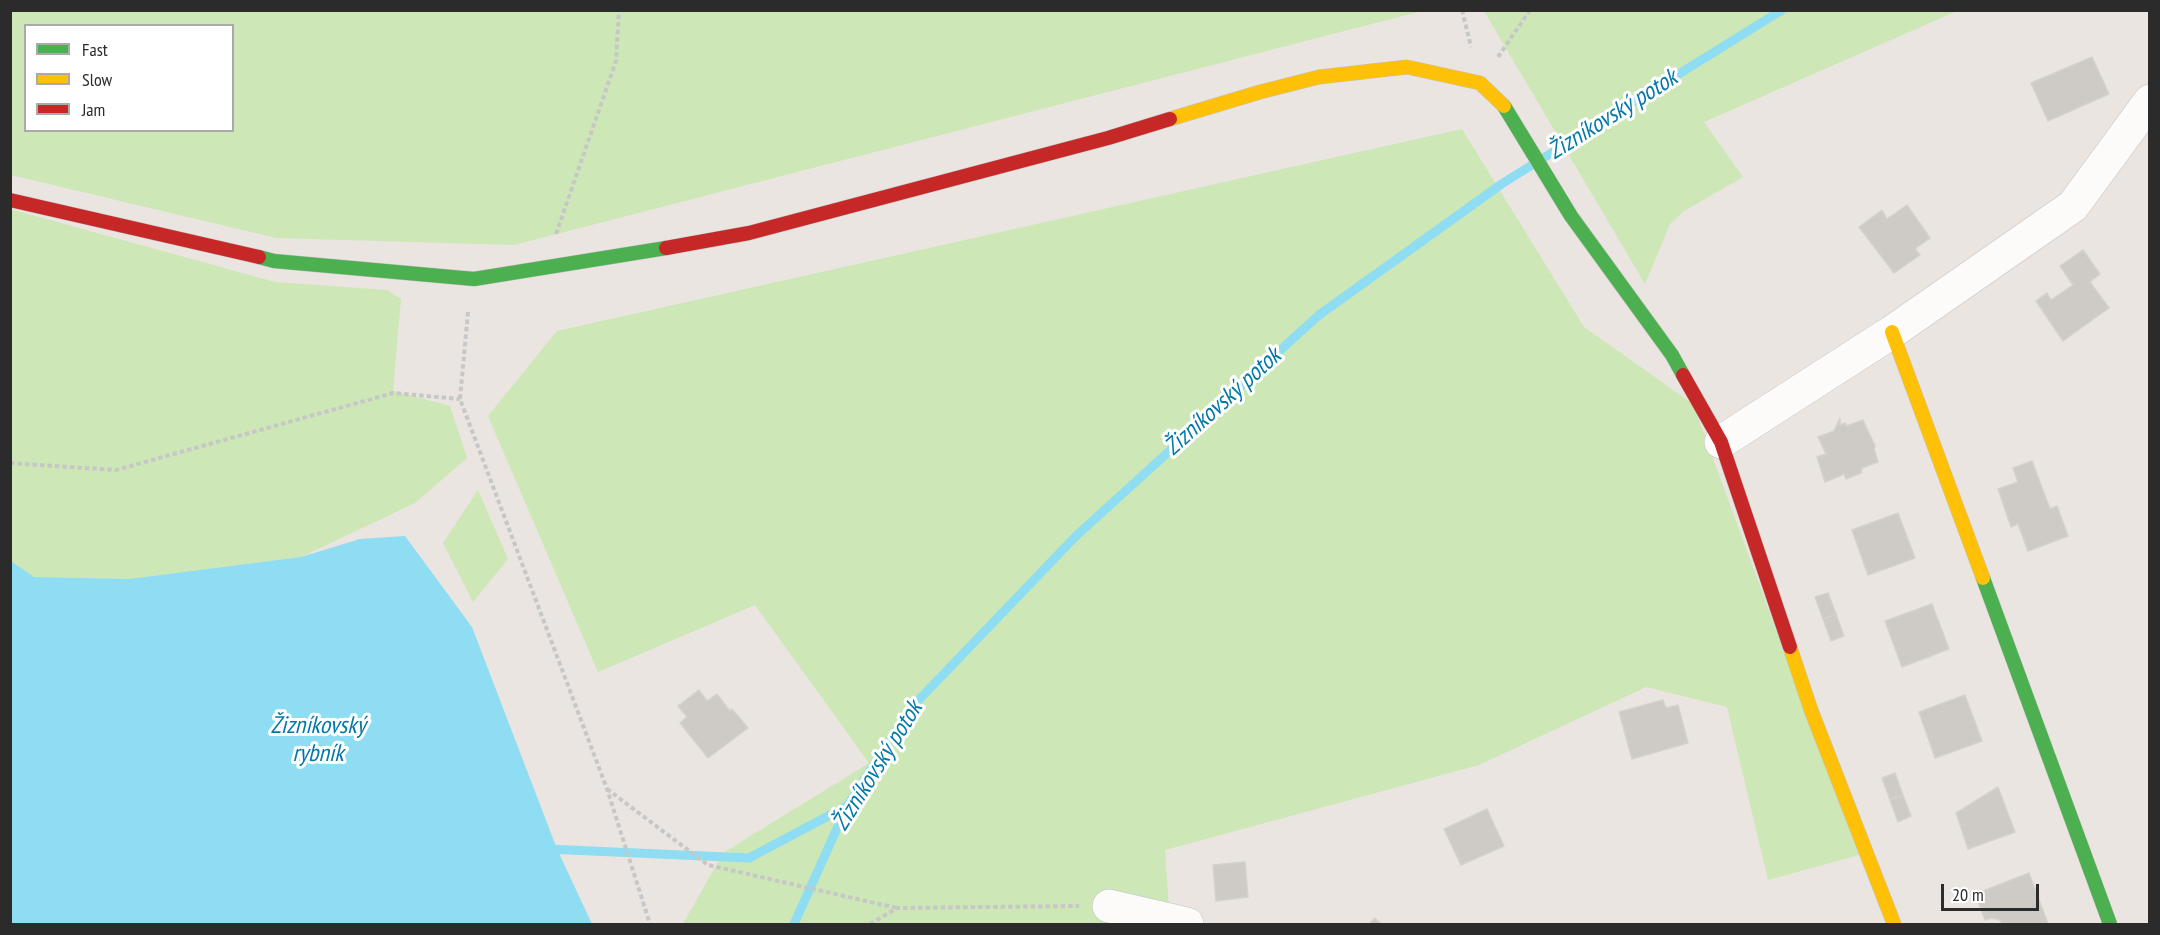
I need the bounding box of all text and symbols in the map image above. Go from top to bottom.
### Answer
legend [24,24,234,132]
text: Fast [82,38,108,61]
water label: Žizníkovský potok [1543,64,1683,166]
text: Slow [82,68,112,91]
text: Jam [82,98,105,121]
water label: Žizníkovský potok [1159,342,1287,462]
water label: Žizníkovský potok [827,696,929,836]
water label: Žizníkovský rybník [270,712,366,768]
scale bar [1944,872,2042,910]
text: 20 m [1952,883,1984,906]

